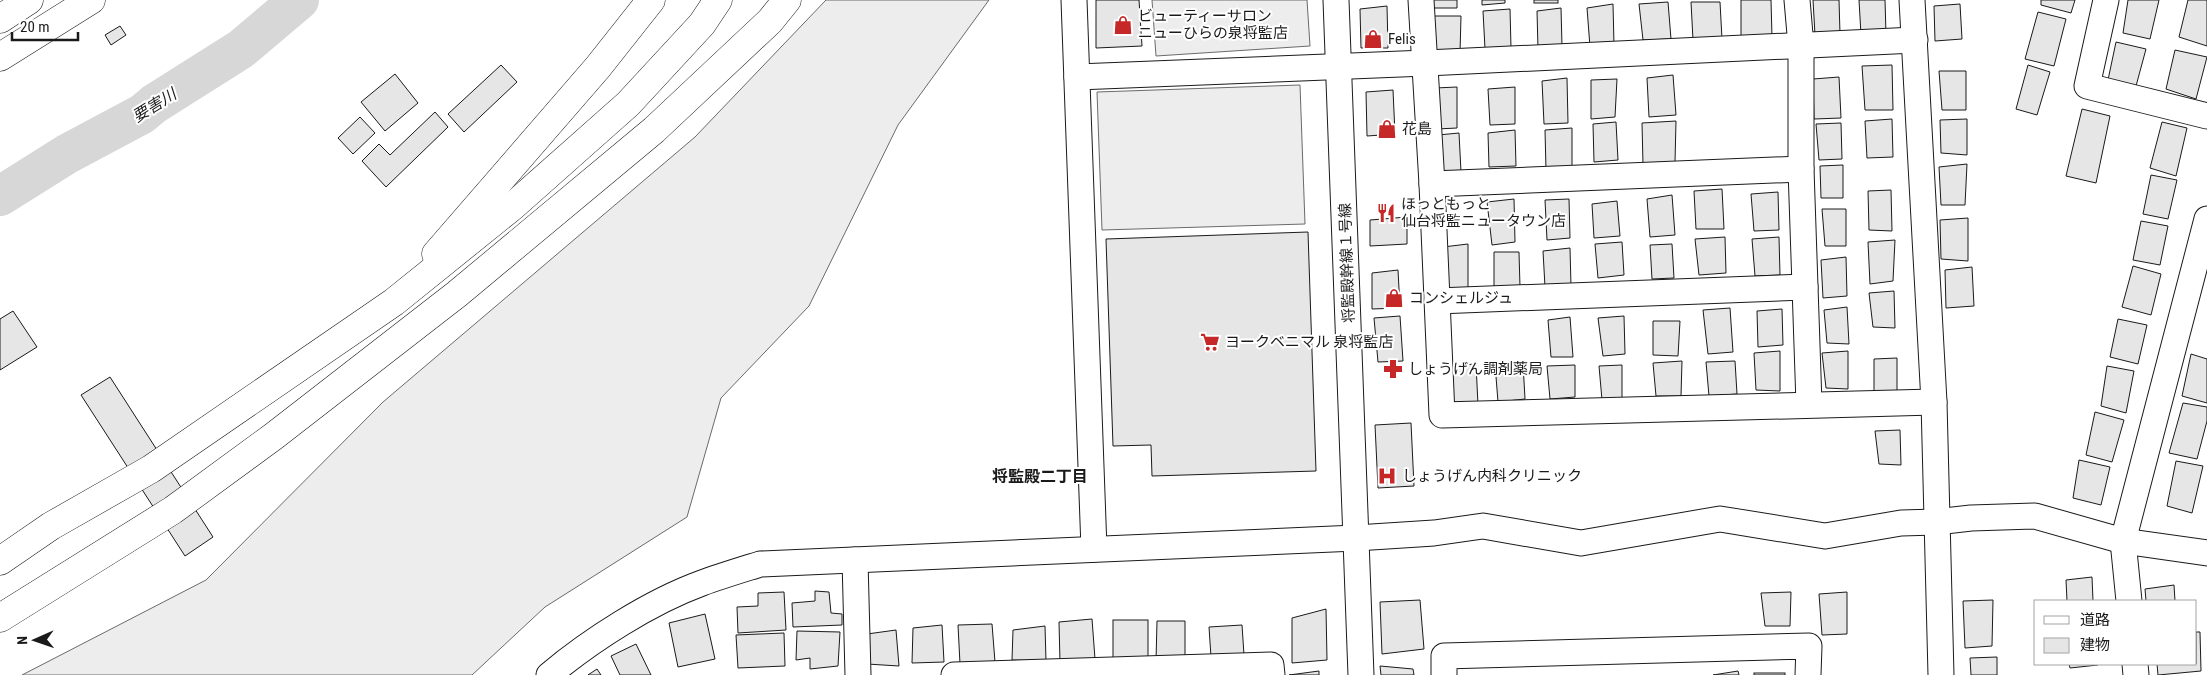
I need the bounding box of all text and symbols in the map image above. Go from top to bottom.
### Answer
place label: ビューティーサロン ニューひらの泉将監店 [1138,7,1288,42]
scale bar [12,10,79,42]
shop icon: ビューティーサロン ニューひらの泉将監店 [1112,14,1134,36]
text: 20 m [20,18,50,36]
shop icon: Felis [1362,28,1384,50]
place label: Felis [1388,30,1416,48]
water label: 要害川 [129,84,181,126]
shop icon: 花島 [1376,118,1398,140]
place label: 花島 [1402,120,1432,138]
place label: ほっともっと 仙台将監ニュータウン店 [1401,195,1566,230]
restaurant icon: ほっともっと 仙台将監ニュータウン店 [1375,202,1397,224]
street label: 将監殿幹線１号線 [1336,203,1358,323]
shop icon: コンシェルジュ [1383,287,1405,309]
place label: コンシェルジュ [1409,289,1513,307]
supermarket icon: ヨークベニマル 泉将監店 [1199,331,1221,353]
place label: ヨークベニマル 泉将監店 [1225,333,1393,351]
pharmacy icon: しょうげん調剤薬局 [1382,358,1404,380]
place label: しょうげん調剤薬局 [1408,360,1543,378]
hospital icon: しょうげん内科クリニック [1376,465,1398,487]
district label: 将監殿二丁目 [992,467,1088,486]
place label: しょうげん内科クリニック [1402,467,1582,485]
legend [2034,600,2197,665]
text: 道路 [2080,611,2110,629]
north arrow [10,615,60,665]
text: N [14,636,30,645]
text: 建物 [2080,636,2110,654]

